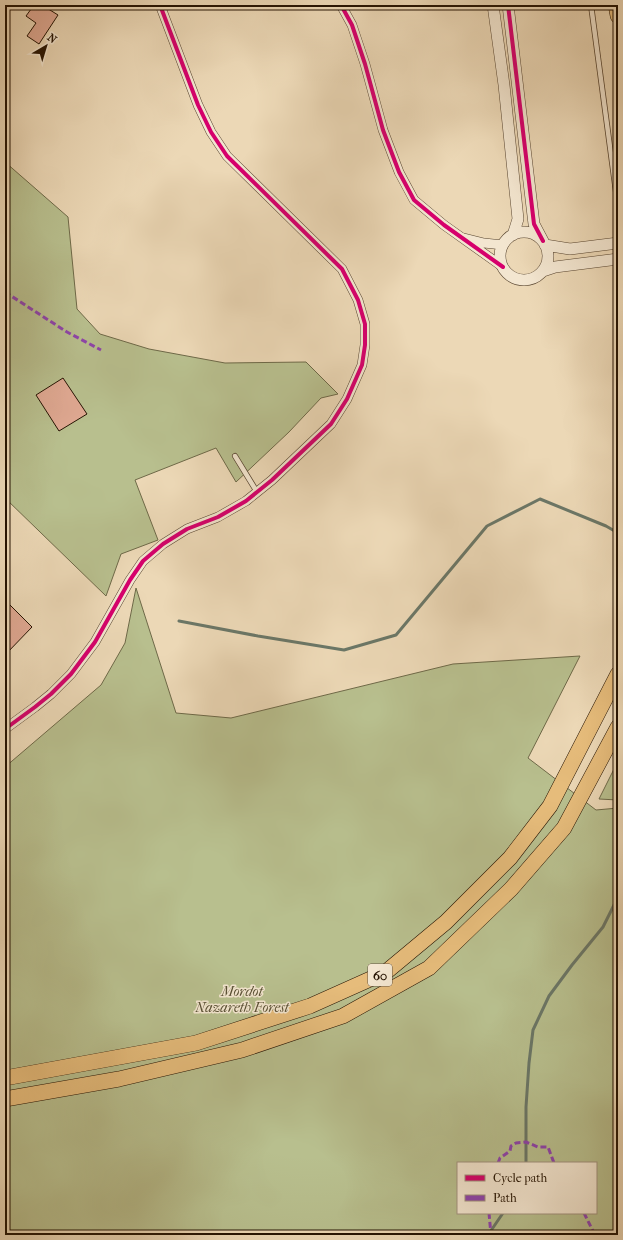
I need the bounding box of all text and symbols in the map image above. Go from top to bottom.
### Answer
north arrow [26,26,66,66]
text: N [45,31,60,47]
road number: 60 [368,964,392,986]
park label: Mordot Nazareth Forest [194,983,289,1016]
legend [457,1162,597,1214]
text: Cycle path [493,1171,548,1185]
text: Path [493,1191,517,1205]

